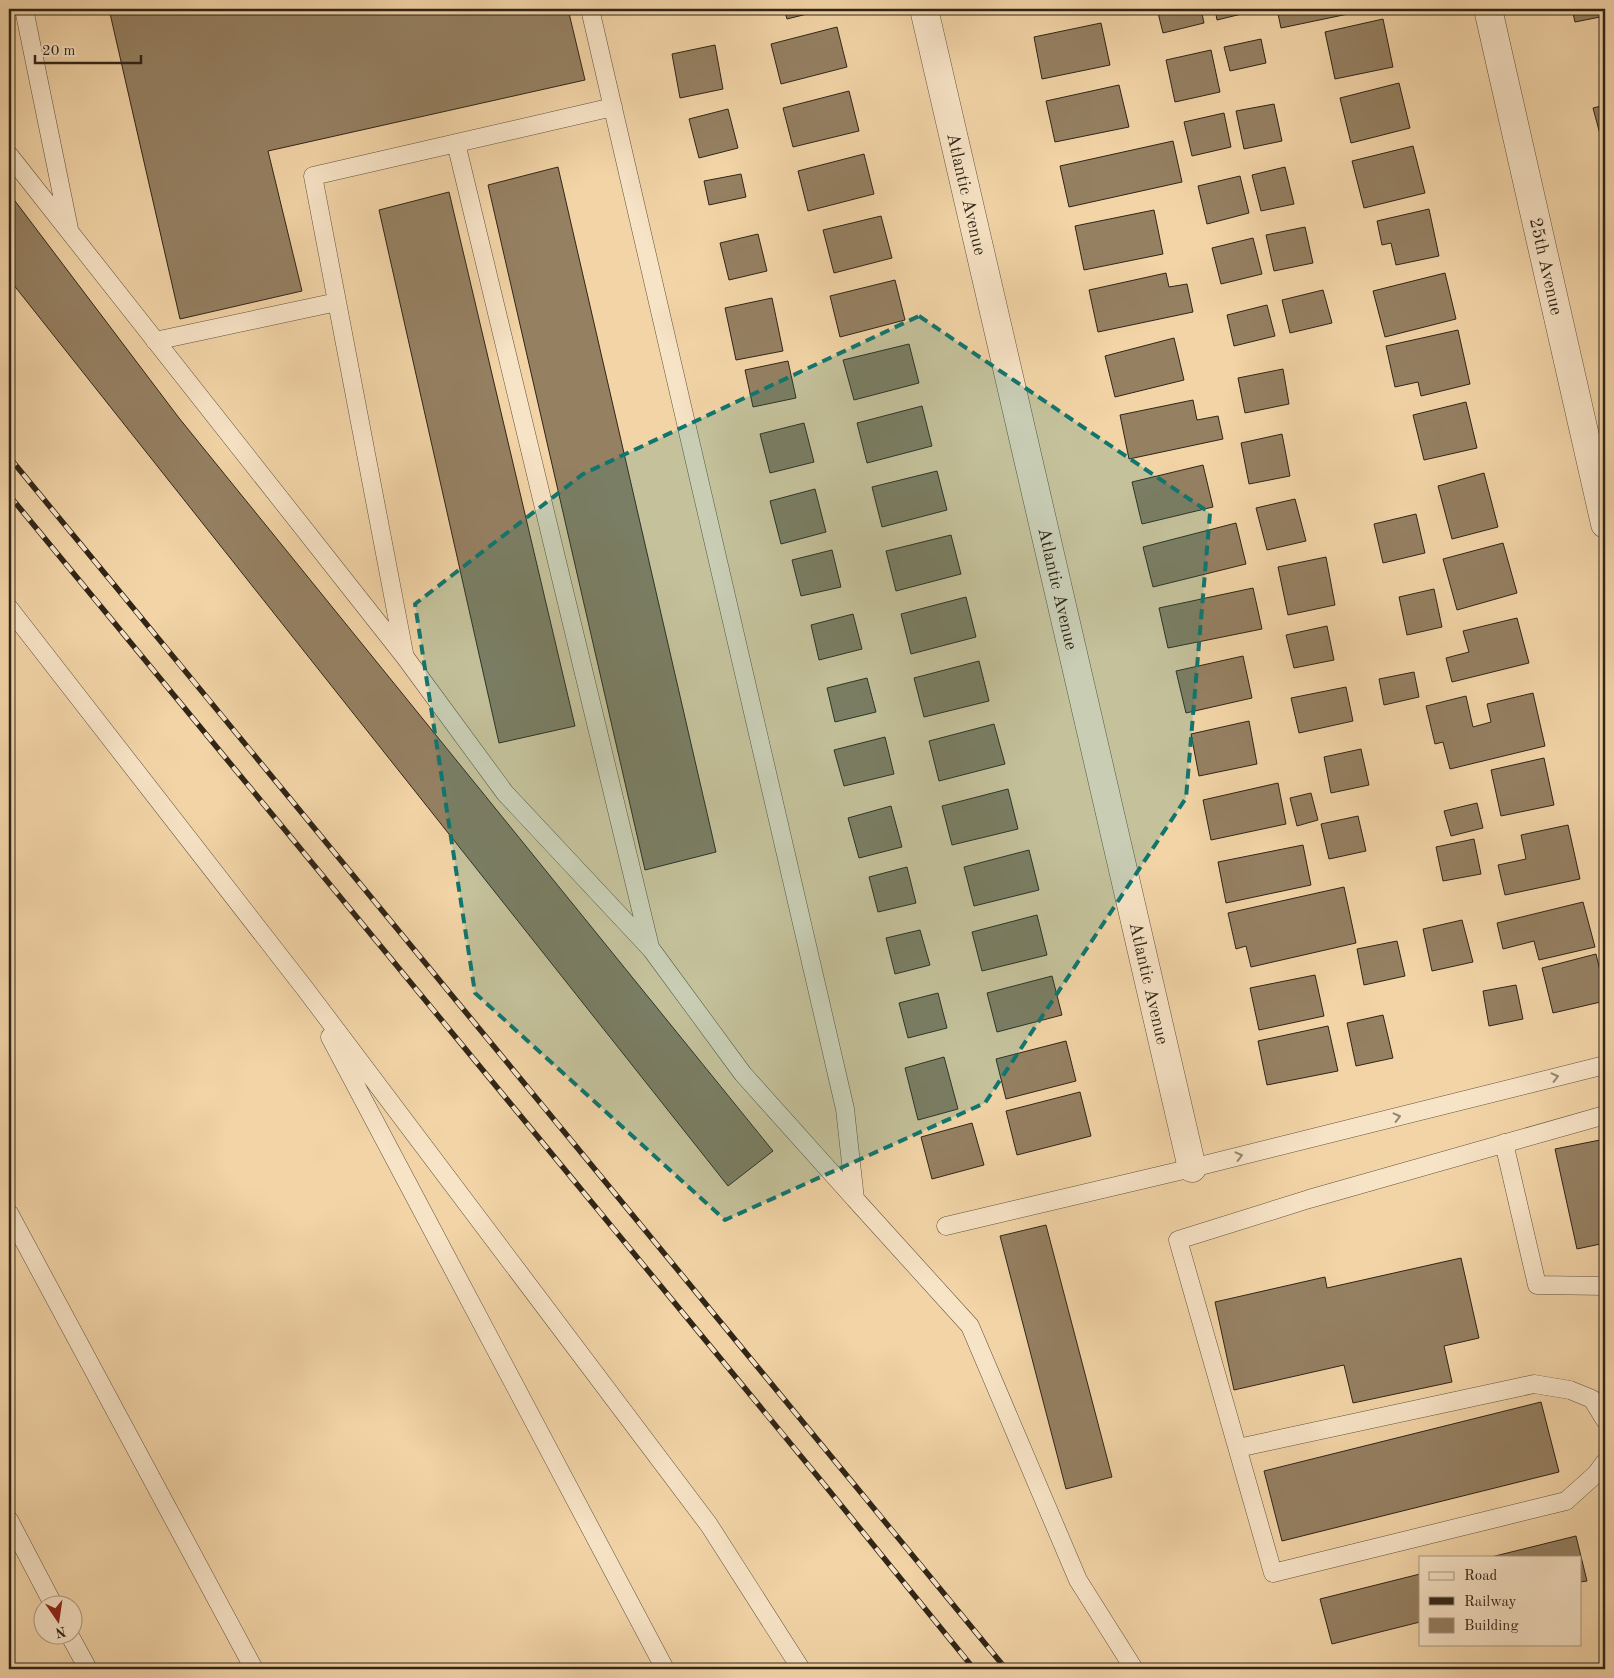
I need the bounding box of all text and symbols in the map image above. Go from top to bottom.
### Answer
scale bar [35,32,141,64]
text: 20 m [42,44,76,59]
street label: Atlantic Avenue [943,131,989,257]
street label: 25th Avenue [1526,216,1565,317]
street label: Atlantic Avenue [1034,526,1080,652]
street label: Atlantic Avenue [1125,921,1171,1046]
one-way arrow [1550,1072,1559,1083]
one-way arrow [1393,1112,1401,1122]
one-way arrow [1235,1151,1244,1162]
legend [1419,1556,1582,1646]
text: Road [1464,1569,1498,1584]
text: Railway [1464,1595,1517,1610]
north arrow [32,1596,82,1646]
text: Building [1464,1619,1519,1634]
text: N [54,1624,67,1640]

